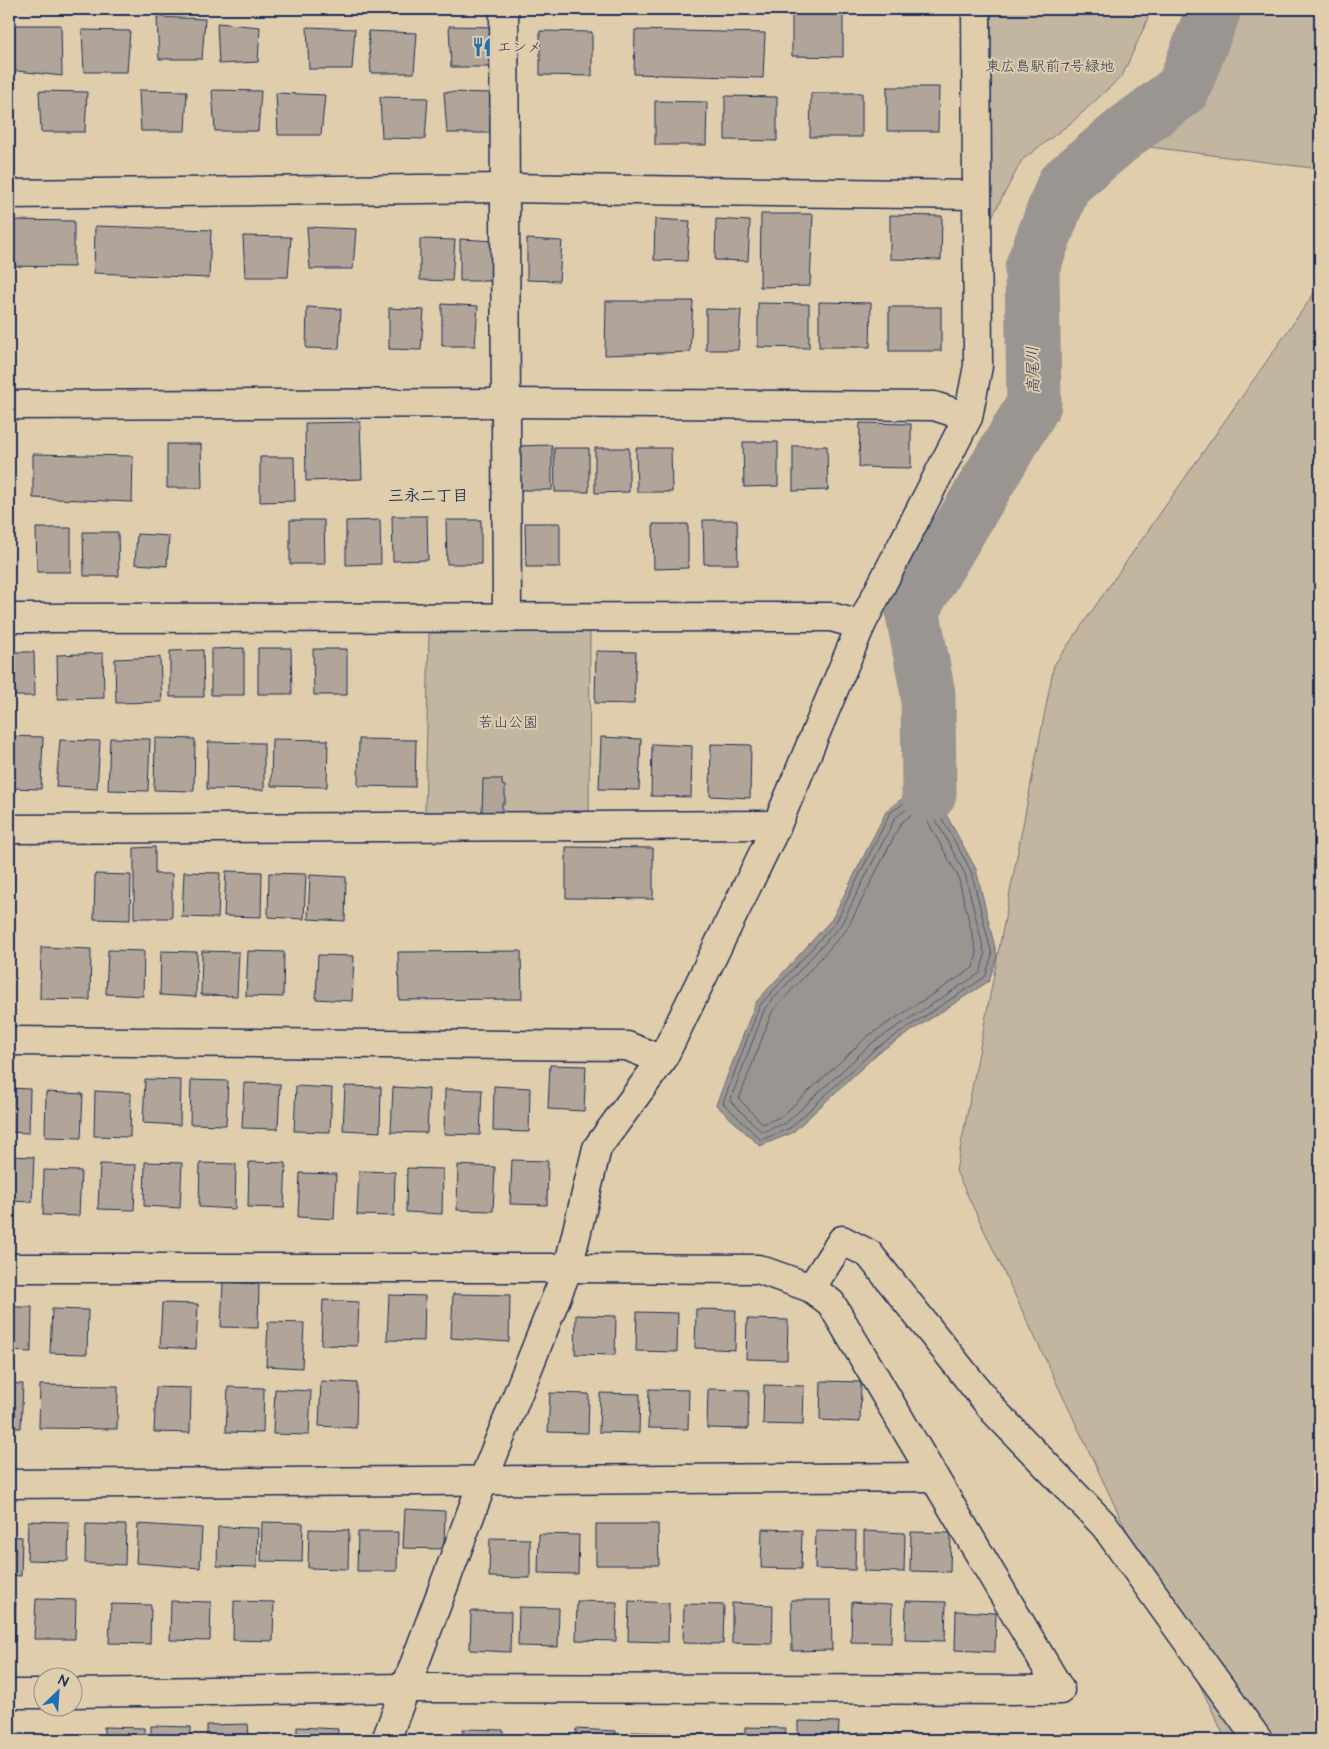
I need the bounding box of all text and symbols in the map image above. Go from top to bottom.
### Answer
restaurant icon: エンメ [471,36,493,58]
place label: エンメ [497,37,542,58]
park label: 東広島駅前7号緑地 [985,56,1115,77]
water label: 高尾川 [1022,346,1044,394]
district label: 三永二丁目 [388,485,468,507]
park label: 若山公園 [478,712,538,733]
north arrow [32,1666,82,1716]
text: N [55,1670,71,1692]

